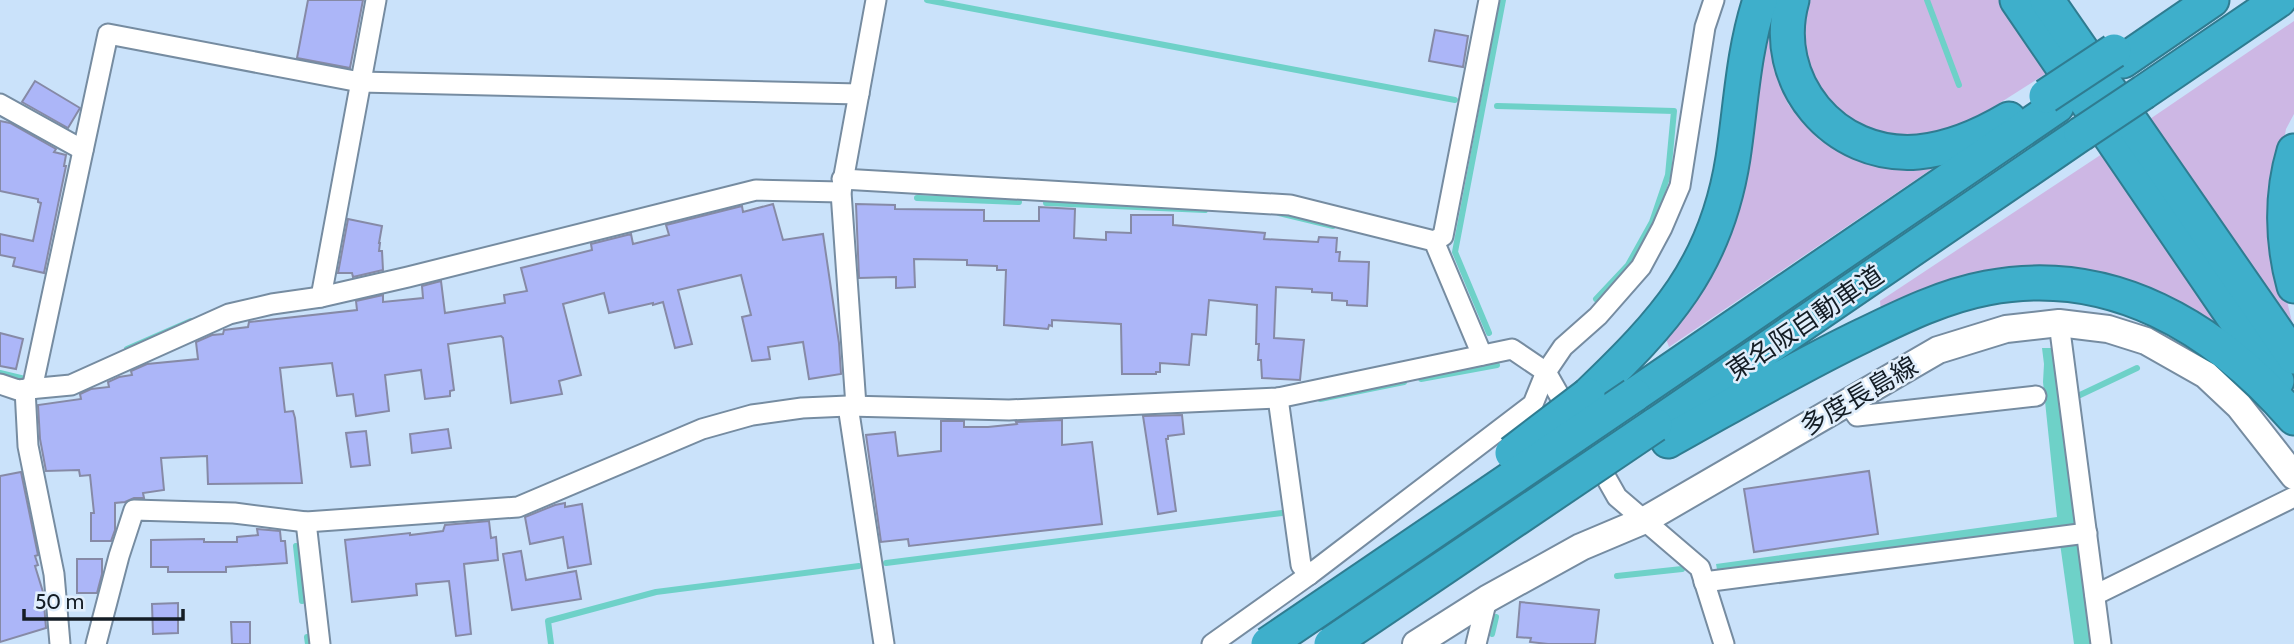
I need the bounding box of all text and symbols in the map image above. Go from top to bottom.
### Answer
street label: 東名阪自動車道 [1721,259,1889,387]
street label: 多度長島線 [1795,350,1923,442]
scale bar [24,578,184,622]
text: 50 m [35,589,84,614]

